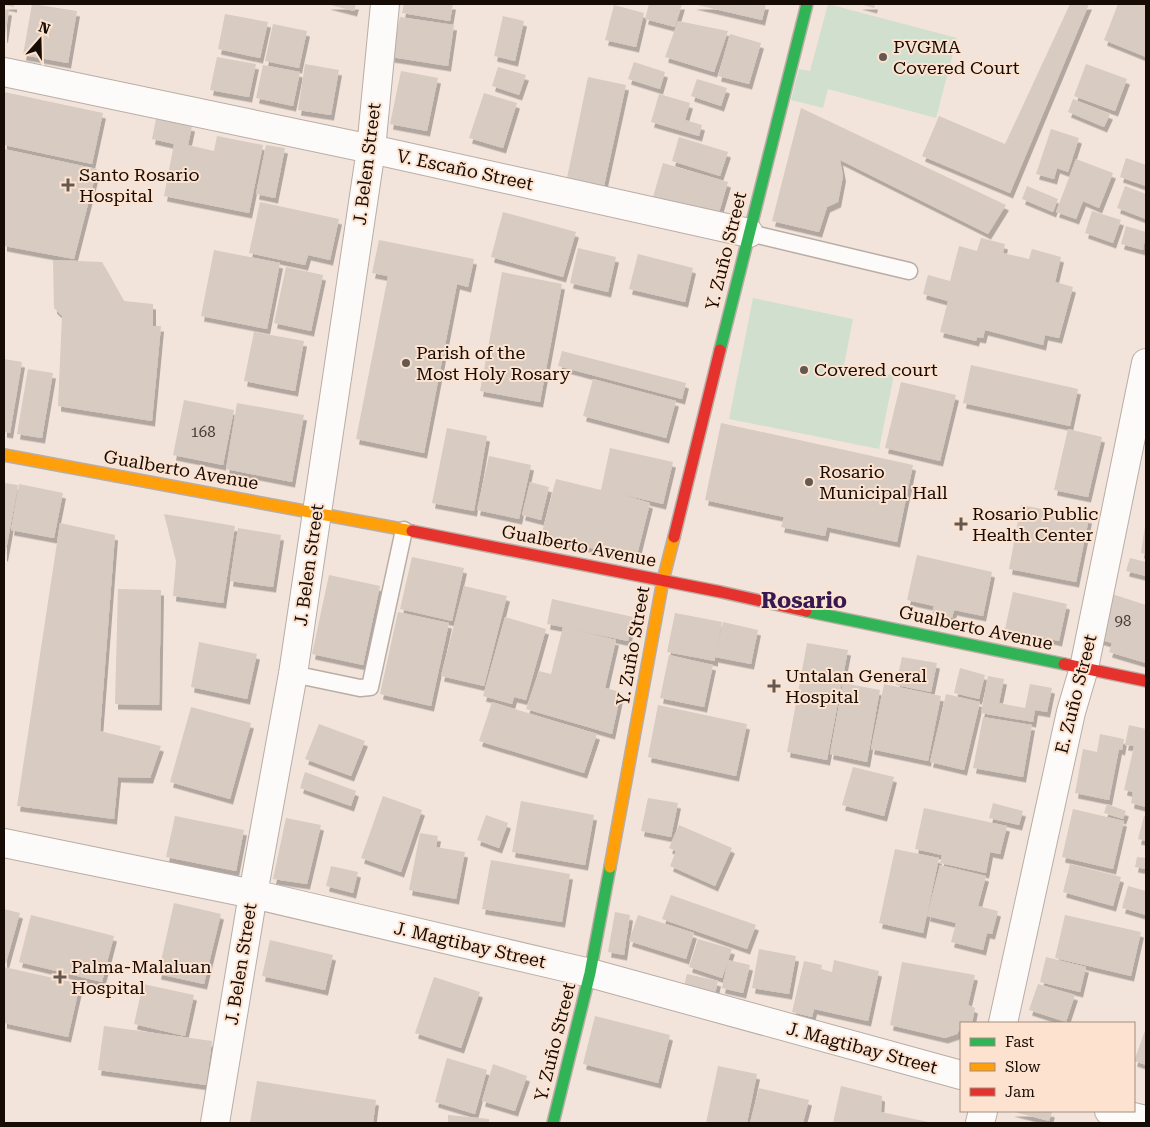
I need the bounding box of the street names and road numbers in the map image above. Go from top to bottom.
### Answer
street label: J. Belen Street [349,101,384,226]
street label: V. Escaño Street [395,145,536,194]
street label: Y. Zuño Street [701,189,750,312]
street label: Gualberto Avenue [102,446,260,493]
street label: J. Belen Street [290,502,327,627]
street label: Gualberto Avenue [500,520,658,571]
street label: Y. Zuño Street [612,584,653,707]
street label: Gualberto Avenue [897,601,1055,654]
street label: E. Zuño Street [1051,632,1101,756]
street label: J. Belen Street [221,901,261,1026]
street label: J. Magtibay Street [392,917,548,972]
street label: Y. Zuño Street [530,980,579,1103]
street label: J. Magtibay Street [784,1017,940,1078]

